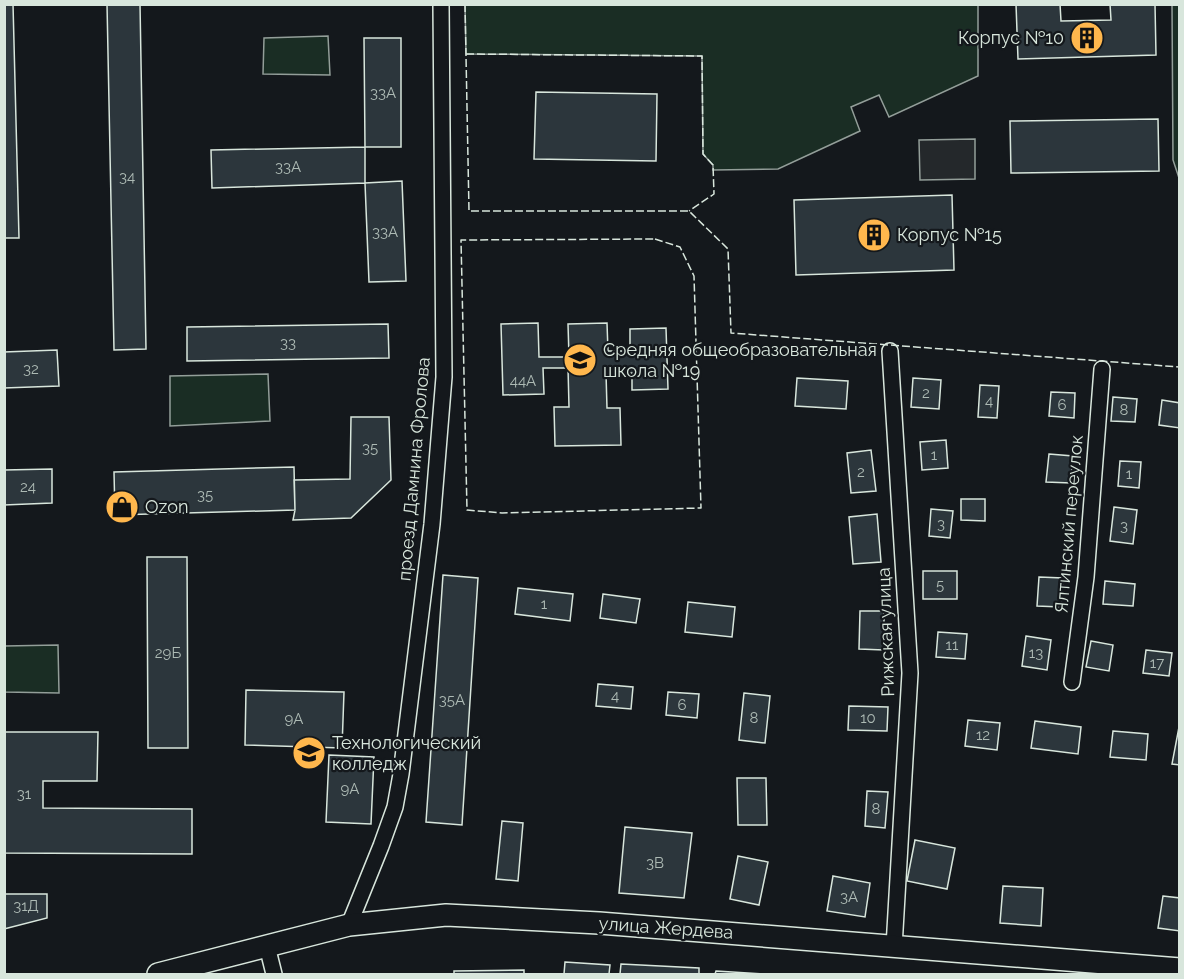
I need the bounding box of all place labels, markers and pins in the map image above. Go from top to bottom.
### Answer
building icon: Корпус №10 [1069,20,1105,56]
place label: Корпус №10 [958,27,1064,48]
building icon: Корпус №15 [856,217,892,253]
place label: Корпус №15 [897,224,1002,245]
place label: Средняя общеобразовательная школа №19 [603,339,877,381]
school or university icon: Средняя общеобразовательная школа №19 [562,342,598,378]
shop icon: Ozon [104,489,140,525]
place label: Ozon [145,496,188,517]
place label: Технологический колледж [332,732,481,774]
school or university icon: Технологический колледж [291,735,327,771]

